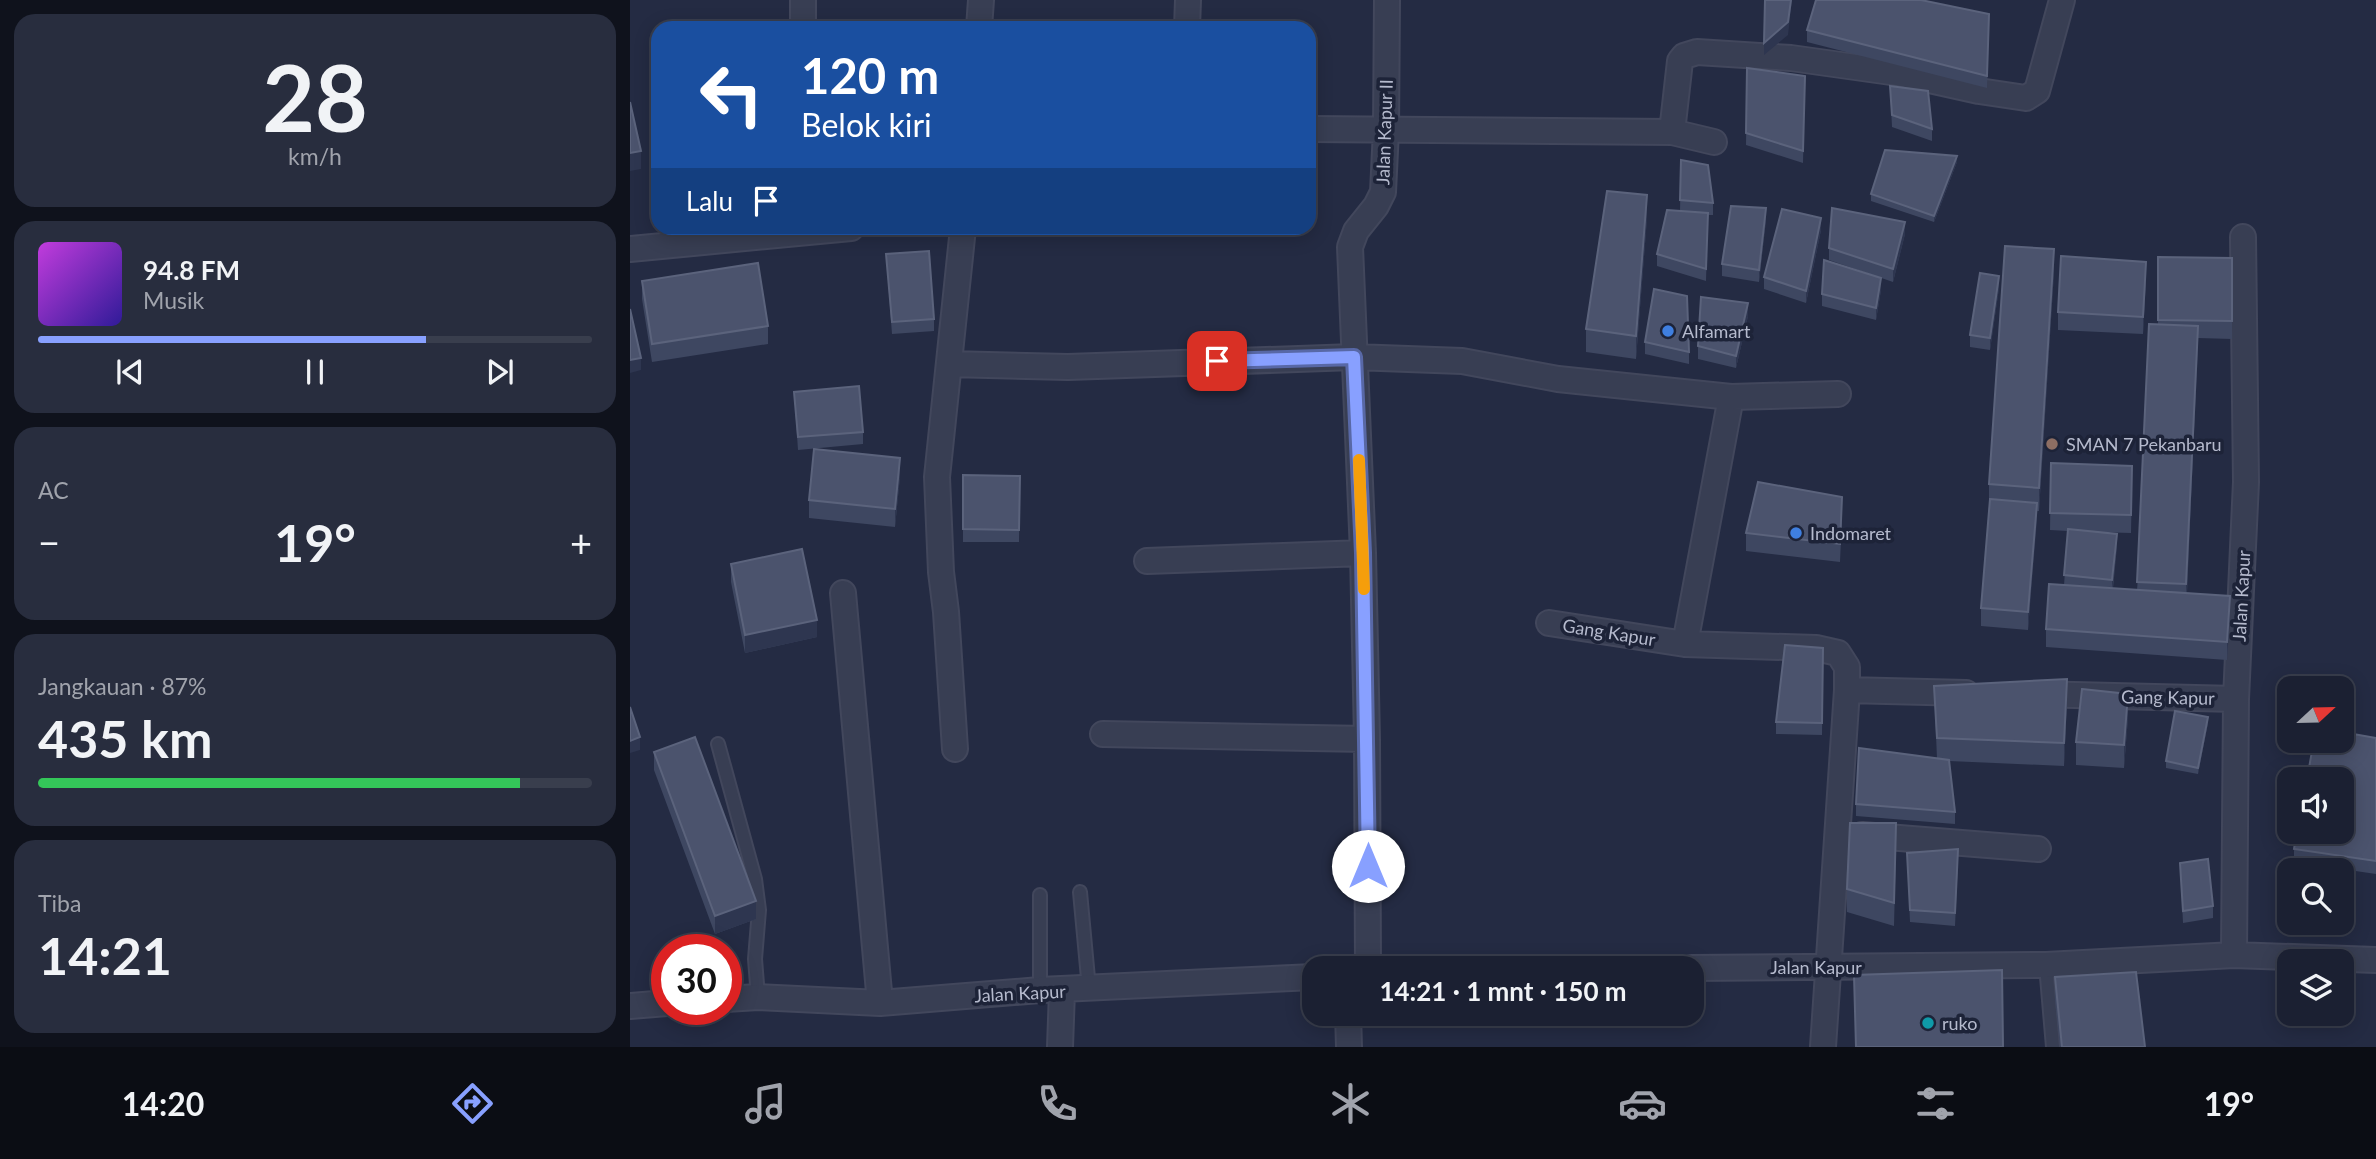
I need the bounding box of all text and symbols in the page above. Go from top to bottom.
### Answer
text: 28 [262,42,368,151]
text: 120 m [801,46,939,104]
icon: left [686,49,777,140]
street label: Jalan Kapur II [1371,79,1397,185]
text: Belok kiri [801,105,932,144]
text: km/h [288,142,342,170]
icon: arrive [747,182,785,220]
text: Lalu [686,185,733,217]
text: 94.8 FM [143,254,240,286]
text: Musik [143,286,204,314]
place label: Alfamart [1682,320,1751,342]
marker: Alfamart [1660,323,1676,339]
pin [1187,331,1247,391]
icon: arrive [1198,342,1236,380]
icon: previous [111,353,149,391]
icon: pause [296,353,334,391]
icon: next [481,353,519,391]
place label: SMAN 7 Pekanbaru [2066,433,2222,455]
marker: SMAN 7 Pekanbaru [2044,436,2060,452]
text: AC [38,476,69,504]
text: 19° [274,511,356,573]
text: − [38,519,60,565]
text: + [570,519,592,565]
place label: Indomaret [1810,522,1892,544]
marker: Indomaret [1788,525,1804,541]
street label: Jalan Kapur [2228,549,2254,642]
street label: Gang Kapur [1561,614,1657,650]
text: Jangkauan · 87% [38,672,207,700]
north arrow [2277,676,2354,752]
map controls [2277,676,2354,1026]
street label: Gang Kapur [2121,685,2215,709]
text: 435 km [38,707,212,769]
button: sound [2277,767,2354,844]
position arrow [1331,829,1405,903]
button: search [2277,858,2354,935]
text: Tiba [38,889,81,917]
text: 14:21 [38,924,172,986]
speed limit sign: 30 [651,934,742,1025]
button: layers [2277,949,2354,1026]
street label: Jalan Kapur [1770,956,1862,978]
text: 14:21 · 1 mnt · 150 m [1379,975,1627,1007]
street label: Jalan Kapur [974,980,1067,1006]
place label: ruko [1942,1012,1977,1034]
marker: ruko [1920,1015,1936,1031]
icon: directions [448,1079,497,1128]
icon: music [741,1079,790,1128]
icon: phone [1033,1079,1082,1128]
icon: climate [1326,1079,1375,1128]
icon: car [1618,1079,1667,1128]
icon: filters [1911,1079,1960,1128]
text: 14:20 [122,1084,204,1123]
text: 19° [2204,1084,2254,1123]

